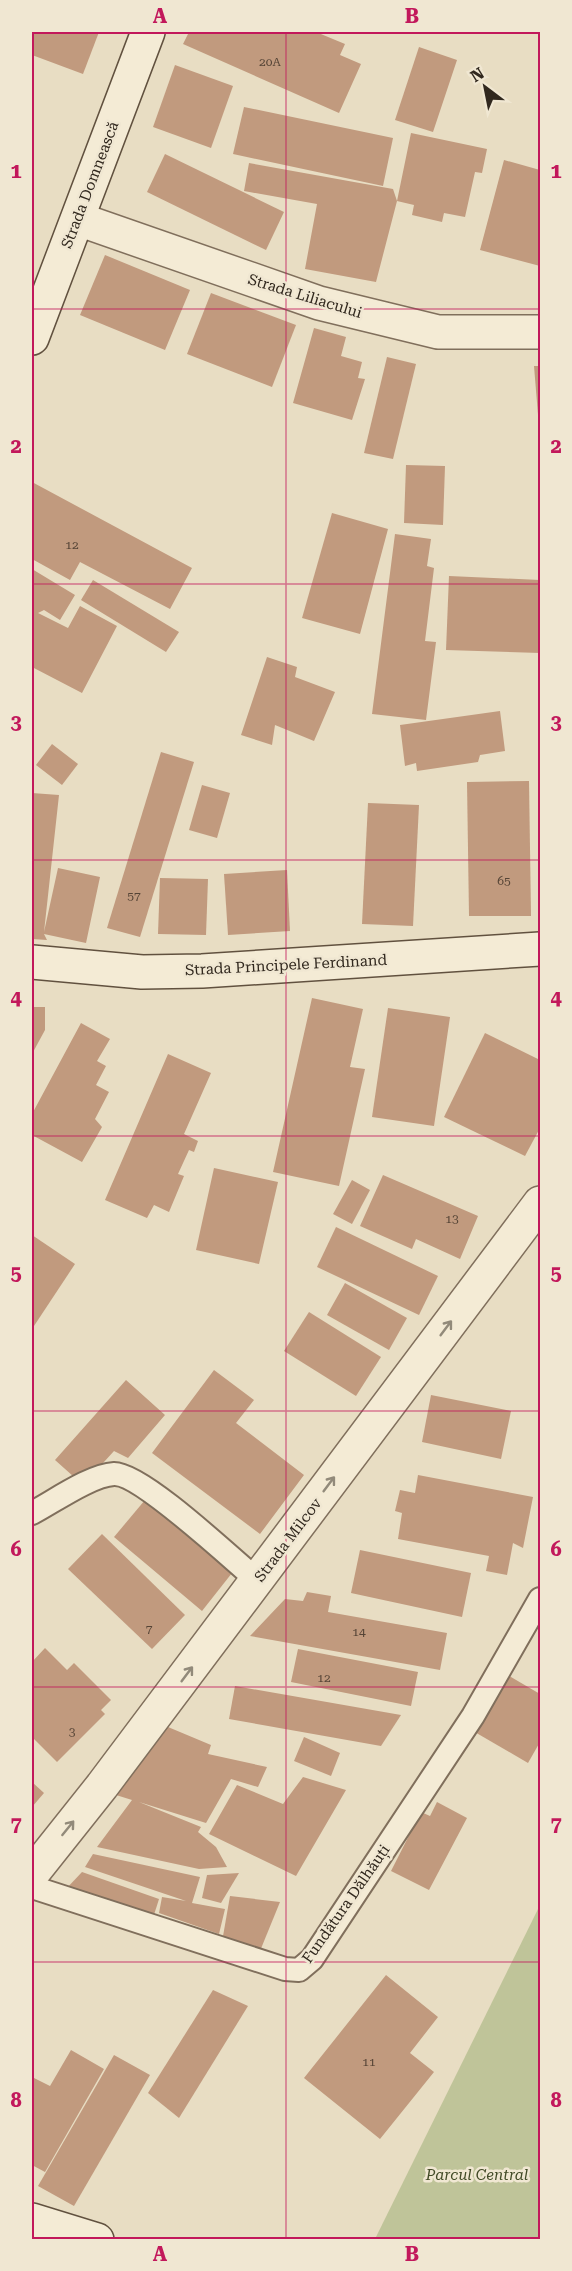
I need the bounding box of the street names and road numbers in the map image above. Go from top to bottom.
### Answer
street label: Strada Domnească [57,119,123,251]
street label: Strada Liliacului [246,270,364,322]
street label: Strada Principele Ferdinand [184,951,388,979]
street label: Strada Milcov [251,1494,325,1585]
street label: Fundătura Dălhăuți [298,1841,395,1967]

